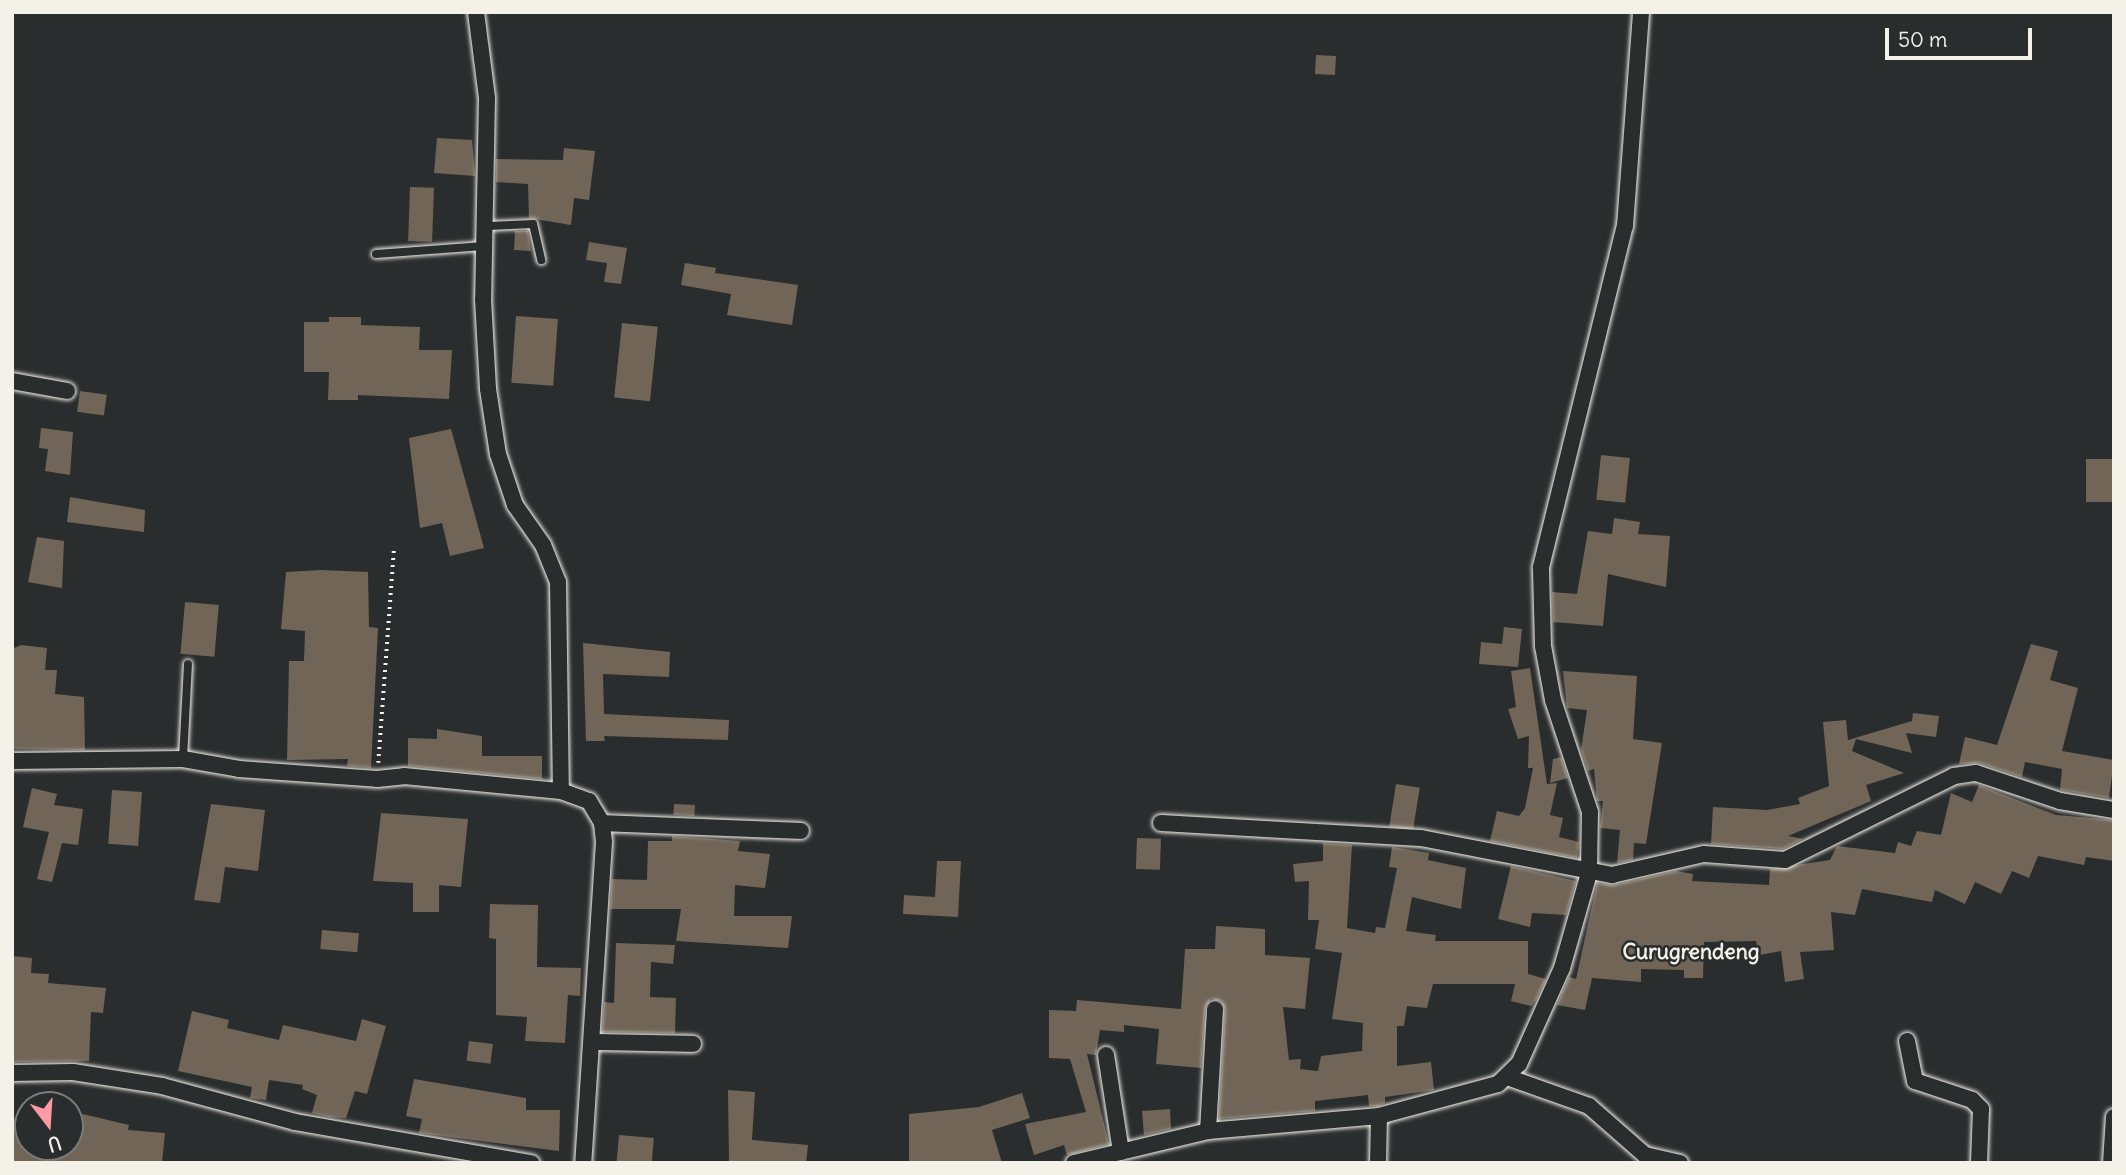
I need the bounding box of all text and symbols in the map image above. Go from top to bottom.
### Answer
scale bar [1888,14,2035,58]
text: 50 m [1898,26,1947,53]
district label: Curugrendeng [1622,939,1760,965]
north arrow [14,1091,84,1161]
text: U [45,1131,64,1158]

